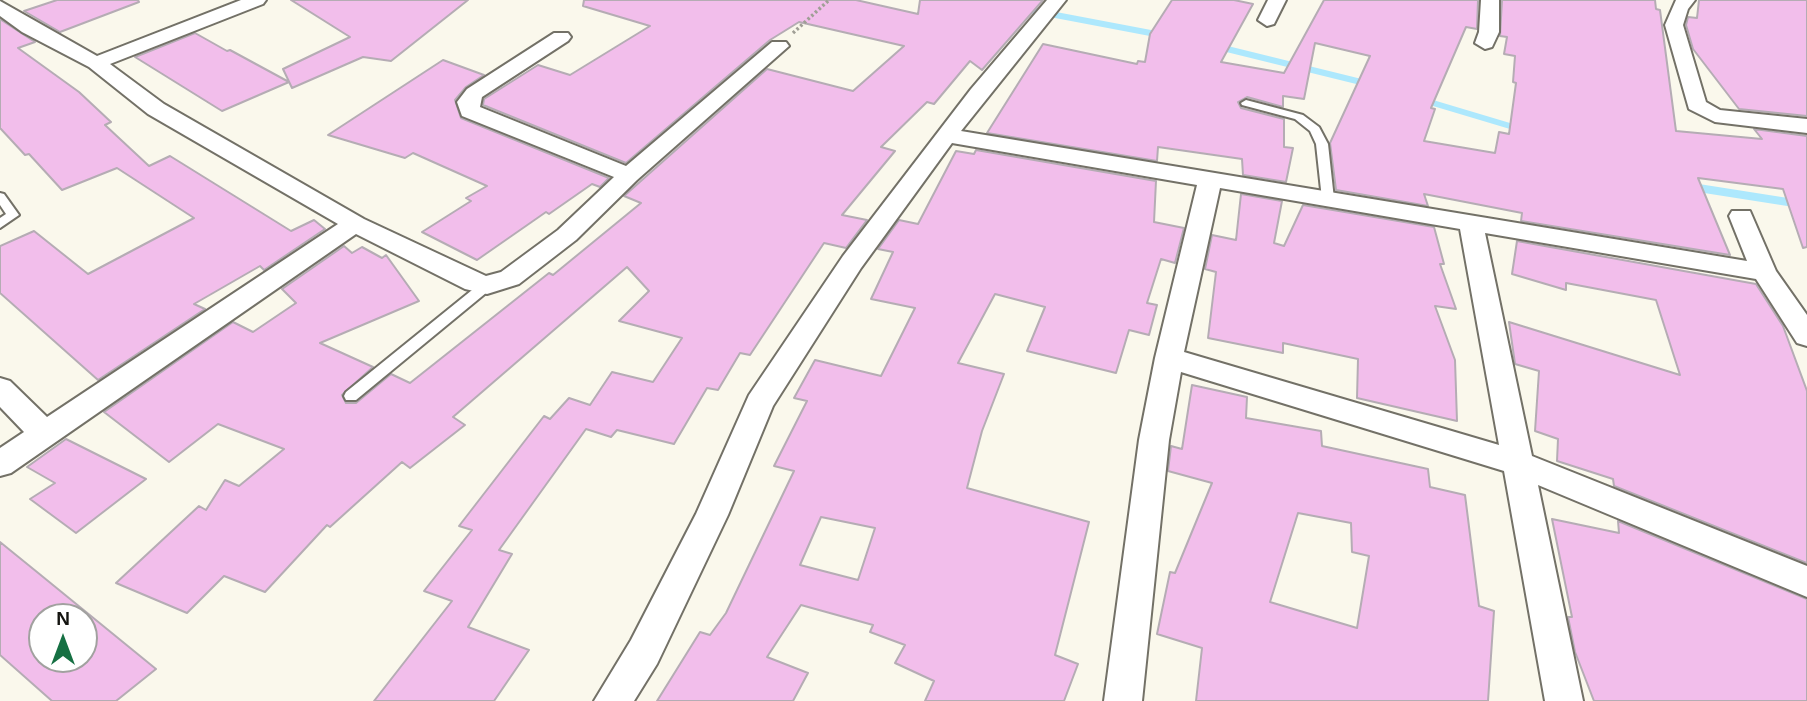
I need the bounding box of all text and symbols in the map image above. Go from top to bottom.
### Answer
north arrow [28,603,98,673]
text: N [56,608,70,629]

